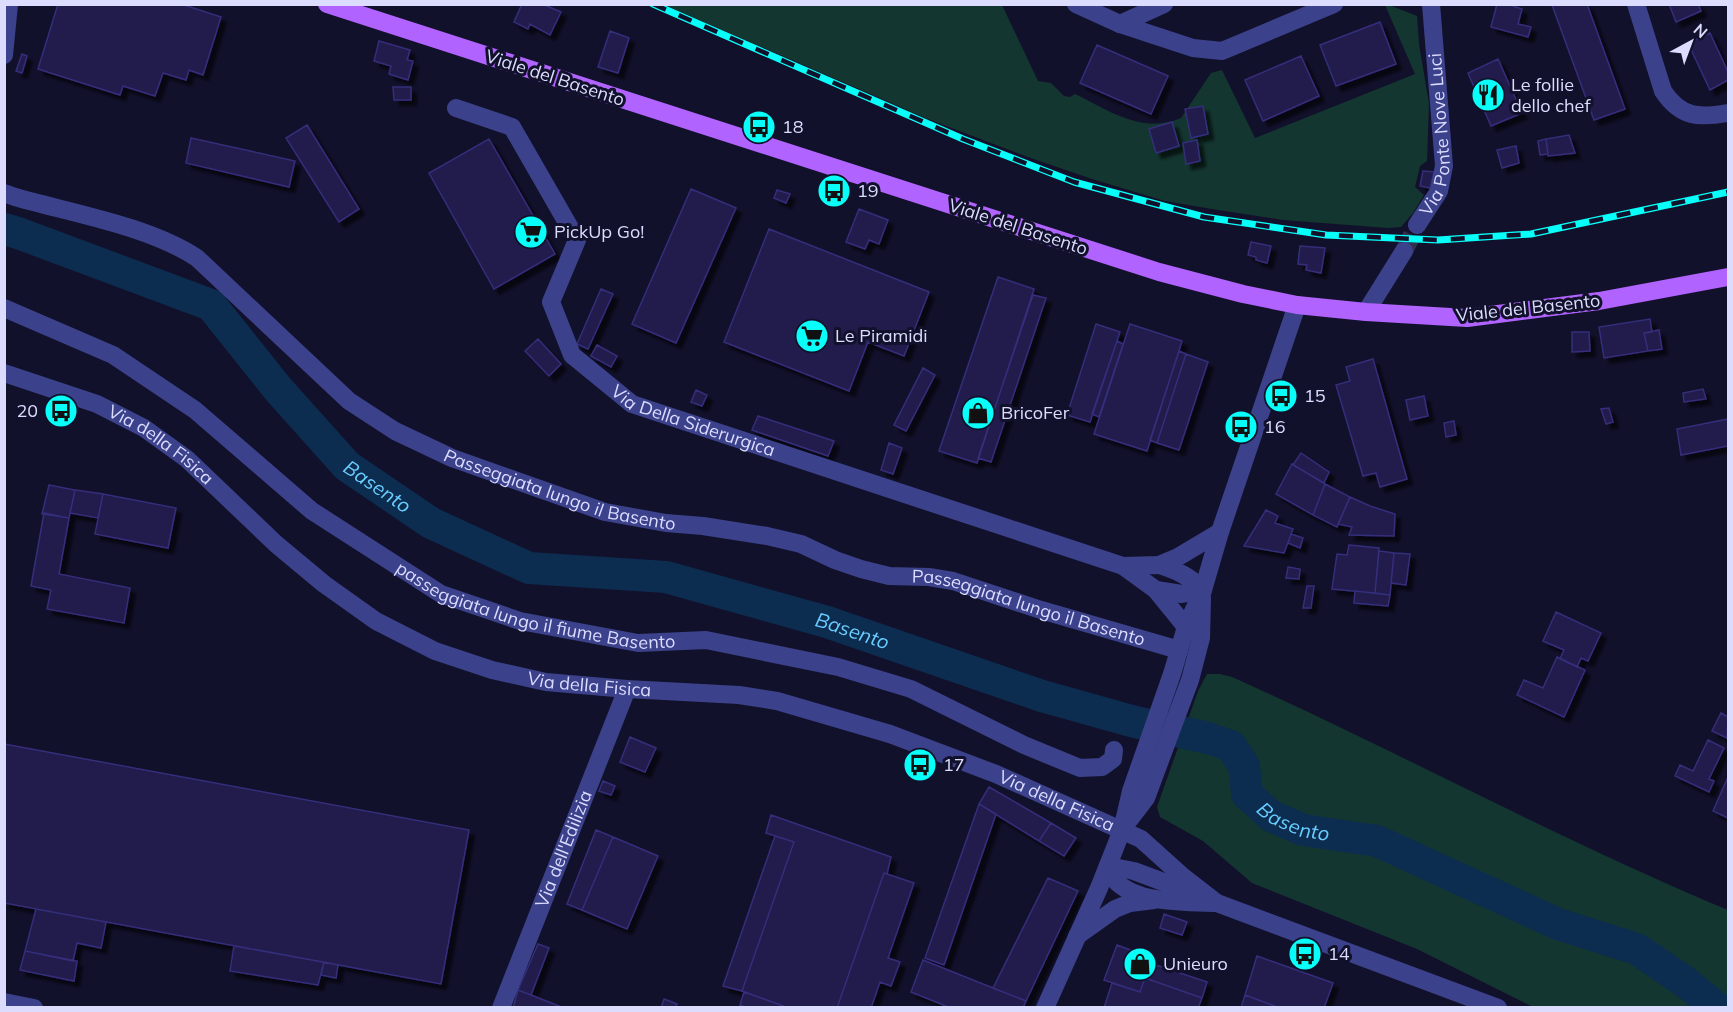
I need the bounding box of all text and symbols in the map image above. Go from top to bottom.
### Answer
north arrow [1661,12,1721,72]
text: N [1690,19,1712,42]
street label: Viale del Basento [483,44,628,111]
street label: Via Ponte Nove Luci [1414,52,1455,220]
place label: Le follie dello chef [1511,73,1591,117]
restaurant icon: Le follie dello chef [1470,77,1506,113]
bus stop icon: 18 [741,109,777,145]
place label: 18 [782,115,804,138]
bus stop icon: 19 [816,173,852,209]
place label: 19 [857,179,879,202]
street label: Viale del Basento [946,193,1091,260]
supermarket icon: PickUp Go! [513,214,549,250]
place label: PickUp Go! [554,220,644,243]
street label: Viale del Basento [1455,288,1601,327]
supermarket icon: Le Piramidi [794,318,830,354]
place label: Le Piramidi [835,324,928,347]
bus stop icon: 15 [1263,378,1299,414]
street label: Via Della Siderurgica [606,379,778,461]
place label: 15 [1304,384,1326,407]
bus stop icon: 20 [43,393,79,429]
shop icon: BricoFer [960,395,996,431]
place label: 20 [16,399,38,422]
street label: Via della Fisica [104,400,219,489]
place label: BricoFer [1001,401,1070,424]
bus stop icon: 16 [1223,409,1259,445]
place label: 16 [1264,415,1286,438]
street label: Passeggiata lungo il Basento [440,444,676,535]
water label: Basento [339,454,416,518]
street label: passeggiata lungo il fiume Basento [392,556,676,654]
street label: Passeggiata lungo il Basento [912,565,1148,651]
water label: Basento [813,606,893,655]
street label: Via della Fisica [525,666,652,701]
bus stop icon: 17 [902,747,938,783]
place label: 17 [943,753,965,776]
street label: Via della Fisica [995,765,1118,837]
street label: Via dell'Edilizia [530,787,597,911]
water label: Basento [1252,796,1331,846]
bus stop icon: 14 [1287,936,1323,972]
place label: 14 [1328,942,1350,965]
shop icon: Unieuro [1122,946,1158,982]
place label: Unieuro [1163,952,1228,975]

